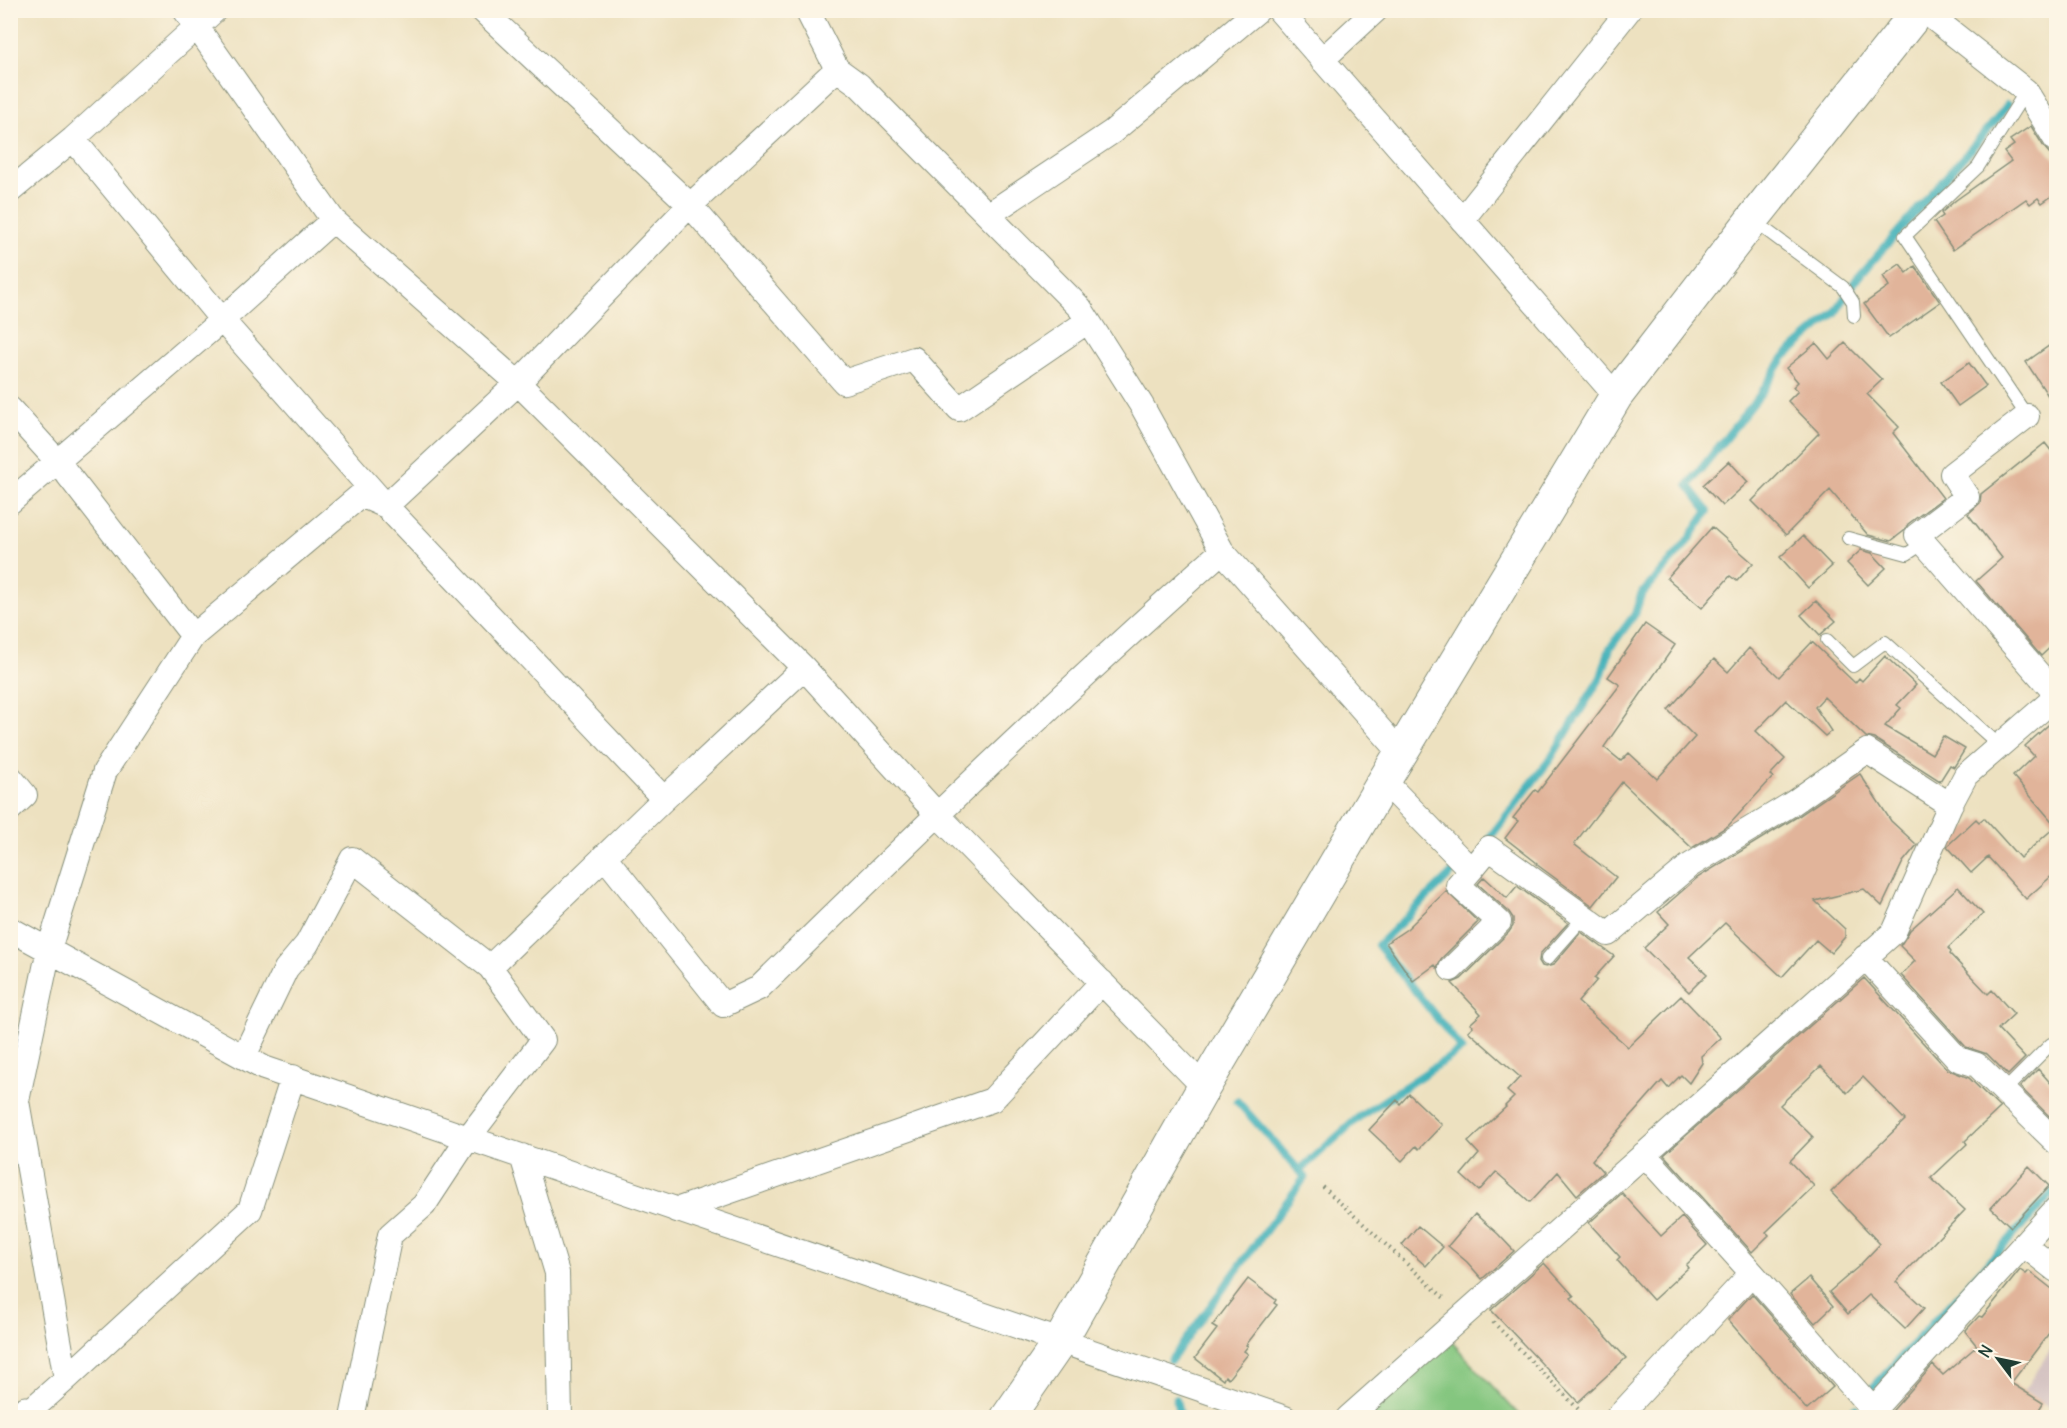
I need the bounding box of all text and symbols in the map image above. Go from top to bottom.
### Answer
north arrow [1968,1329,2028,1389]
text: N [1974,1341,1997,1361]

